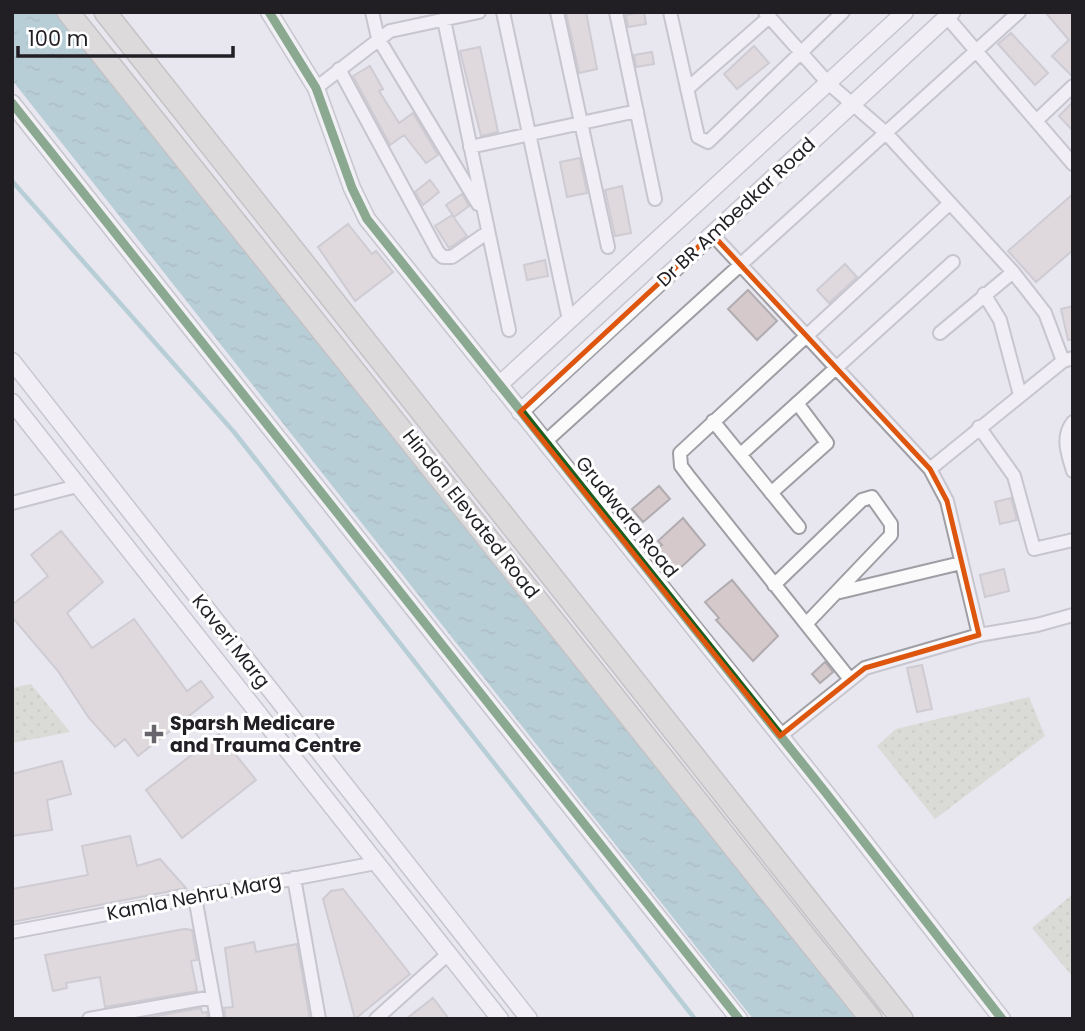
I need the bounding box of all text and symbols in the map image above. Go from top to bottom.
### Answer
scale bar [18,14,233,58]
text: 100 m [28,24,88,53]
street label: Dr BR Ambedkar Road [651,131,821,293]
street label: Hindon Elevated Road [396,424,546,604]
street label: Grudwara Road [569,450,685,584]
street label: Kaveri Marg [186,588,276,694]
place label: Sparsh Medicare and Trauma Centre [170,710,362,759]
marker: Sparsh Medicare and Trauma Centre [144,724,164,744]
street label: Kamla Nehru Marg [104,867,284,927]

